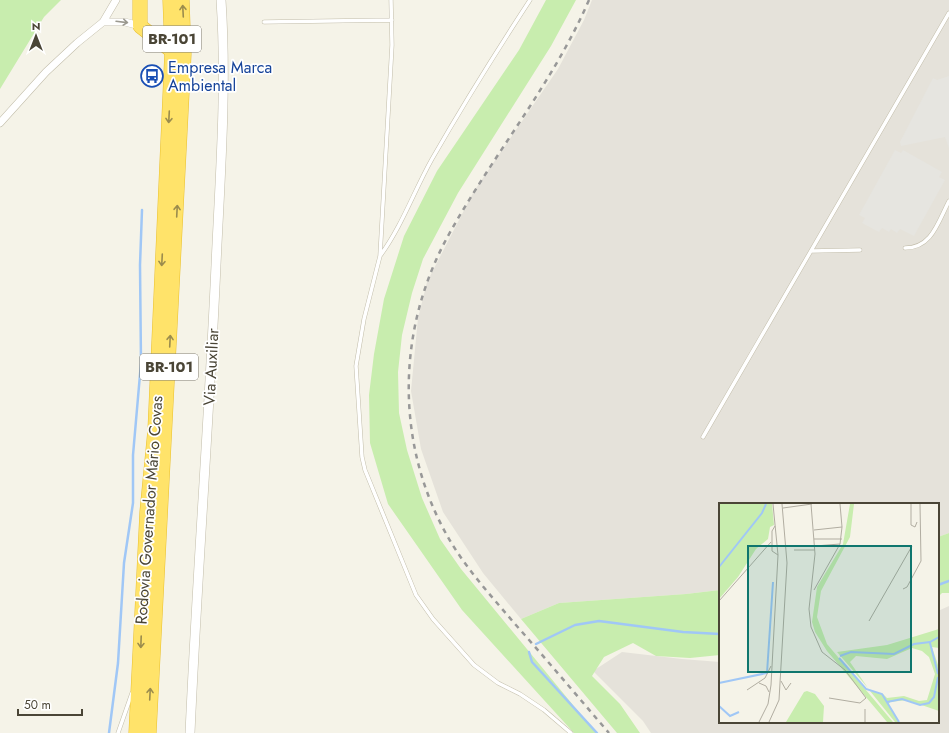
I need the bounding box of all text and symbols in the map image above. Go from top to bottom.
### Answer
one-way arrow [179,5,187,18]
north arrow [16,16,56,56]
text: N [32,18,40,34]
one-way arrow [115,18,128,26]
road number: BR-101 [143,26,201,52]
place label: Empresa Marca Ambiental [168,56,272,97]
bus stop icon: Empresa Marca Ambiental [139,63,165,89]
one-way arrow [165,110,173,123]
one-way arrow [173,205,180,218]
one-way arrow [159,253,166,266]
street label: Via Auxiliar [197,327,225,406]
one-way arrow [167,335,174,348]
road number: BR-101 [140,354,198,380]
street label: Rodovia Governador Mário Covas [130,395,168,625]
inset map [719,503,939,723]
one-way arrow [137,635,145,648]
one-way arrow [147,688,154,701]
scale bar [18,691,82,717]
text: 50 m [24,696,51,714]

